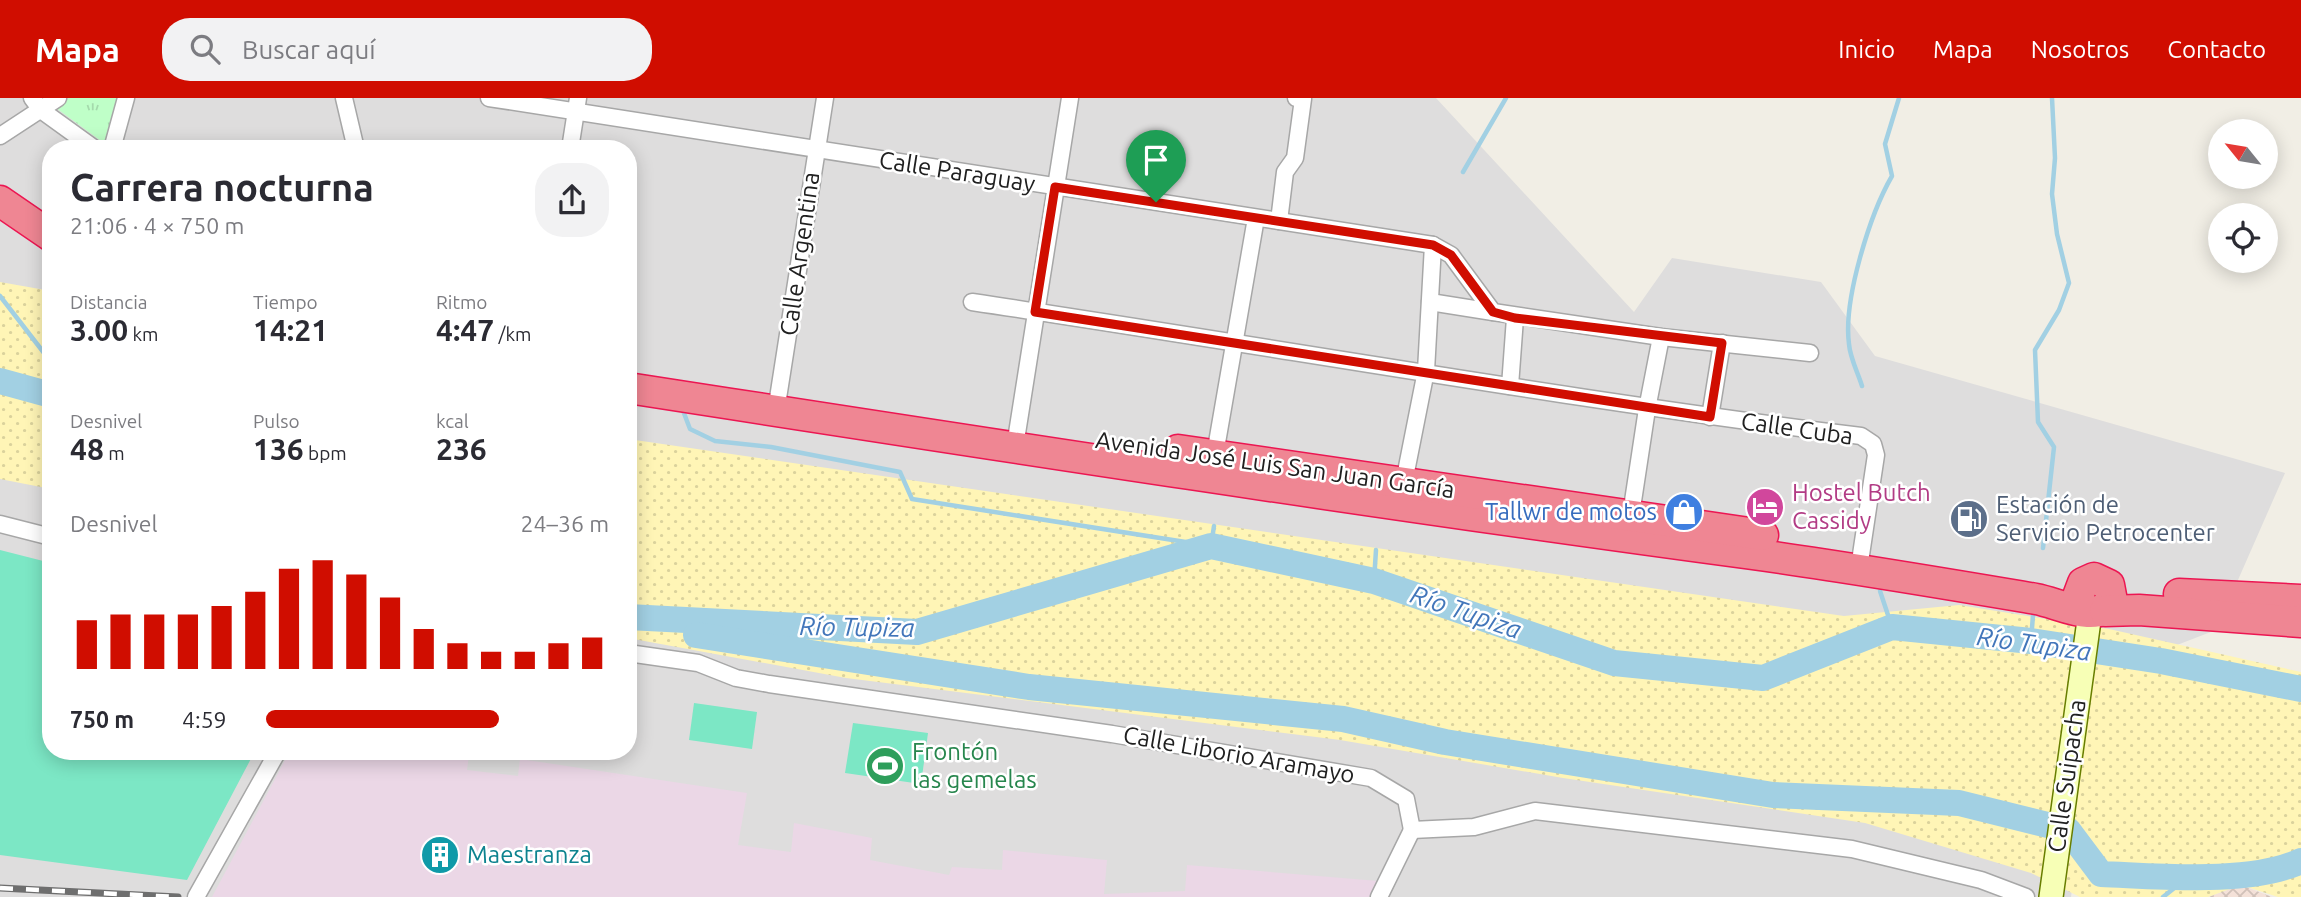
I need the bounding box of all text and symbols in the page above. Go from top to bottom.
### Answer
search box [162,18,652,81]
icon: search [186,30,224,68]
text: Mapa [35,31,120,68]
text: Buscar aquí [242,35,376,64]
text: Inicio [1838,36,1895,63]
text: Mapa [1933,36,1993,63]
text: Nosotros [2031,36,2129,63]
text: Contacto [2167,36,2266,63]
north arrow [2208,119,2278,189]
map controls [2208,119,2278,273]
pin [1126,130,1186,202]
icon: arrive [1137,141,1175,179]
street label: Calle Paraguay [877,146,1037,197]
button: share [535,163,609,237]
text: Carrera nocturna [70,166,374,208]
street label: Calle Argentina [775,170,824,338]
button: locate [2208,203,2278,273]
text: 21:06 · 4 × 750 m [70,213,244,238]
text: Distancia [70,291,148,313]
text: Tiempo [253,291,318,313]
text: Ritmo [436,291,487,313]
text: 3.00 [70,313,128,347]
text: 14:21 [253,313,328,347]
text: 4:47 [436,313,494,347]
text: km [128,323,158,345]
text: /km [494,323,532,345]
street label: Calle Cuba [1739,407,1855,450]
text: Desnivel [70,410,142,432]
text: Pulso [253,410,300,432]
text: kcal [436,410,469,432]
street label: Avenida José Luis San Juan García [1094,426,1456,503]
text: 48 [70,432,104,466]
text: 136 [253,432,304,466]
text: 236 [436,432,487,466]
text: m [104,442,125,464]
text: bpm [304,442,347,464]
place label: Hostel Butch Cassidy [1792,479,1931,534]
hotel icon: Hostel Butch Cassidy [1744,486,1786,528]
shop icon: Tallwr de motos [1663,491,1705,533]
place label: Estación de Servicio Petrocenter [1996,491,2215,546]
place label: Tallwr de motos [1485,498,1657,525]
fuel station icon: Estación de Servicio Petrocenter [1948,498,1990,540]
text: Desnivel [70,511,158,536]
text: 24–36 m [521,511,609,536]
water label: Río Tupiza [1407,579,1525,644]
water label: Río Tupiza [799,611,915,642]
water label: Río Tupiza [1975,621,2093,666]
street label: Calle Suipacha [2042,698,2091,854]
text: 750 m [70,707,134,732]
text: 4:59 [182,707,227,732]
street label: Calle Liborio Aramayo [1121,721,1357,788]
place label: Frontón las gemelas [912,738,1037,793]
sports icon: Frontón las gemelas [864,745,906,787]
building icon: Maestranza [419,834,461,876]
place label: Maestranza [467,841,592,868]

